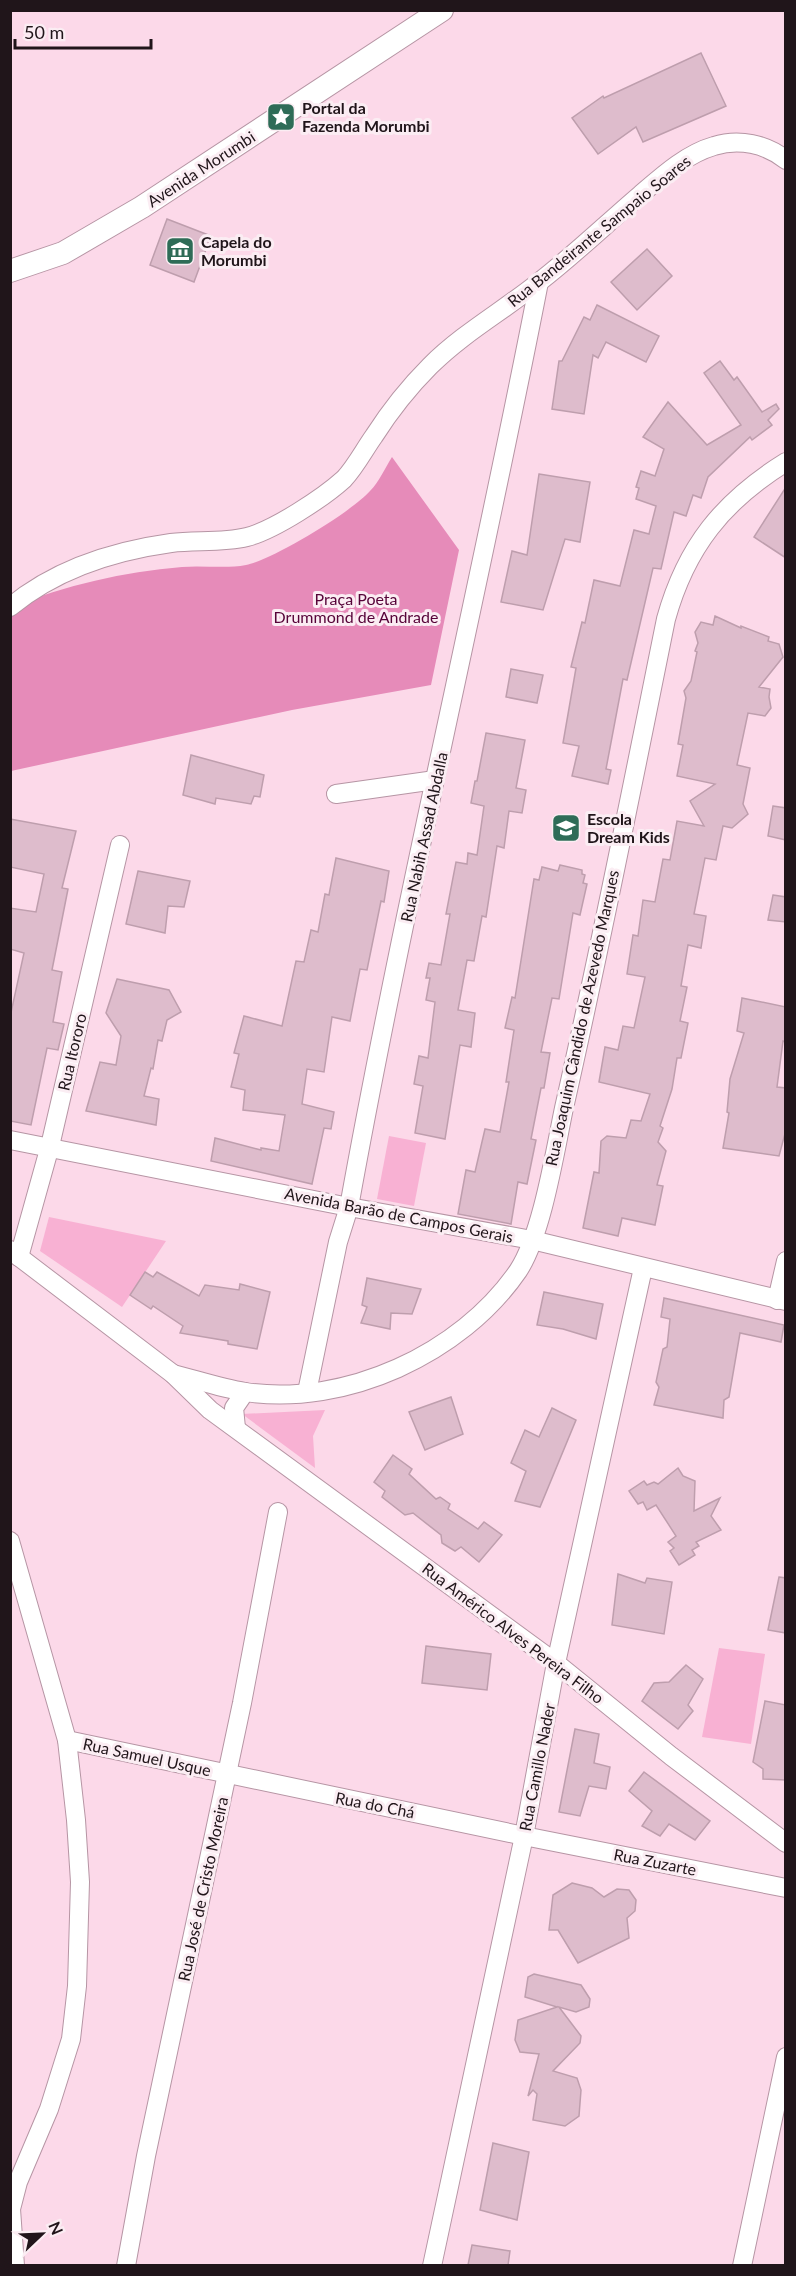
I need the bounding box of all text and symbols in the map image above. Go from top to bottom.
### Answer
scale bar [15,12,152,50]
text: 50 m [24,21,64,43]
place label: Portal da Fazenda Morumbi [302,98,430,135]
place icon: Portal da Fazenda Morumbi [265,101,297,133]
street label: Avenida Morumbi [143,127,258,211]
street label: Rua Bandeirante Sampaio Soares [503,151,694,310]
place label: Capela do Morumbi [201,232,272,269]
museum icon: Capela do Morumbi [164,235,196,267]
park label: Praça Poeta Drummond de Andrade [274,589,438,626]
street label: Rua Nabih Assad Abdalla [396,750,451,924]
place label: Escola Dream Kids [587,809,670,846]
school or university icon: Escola Dream Kids [550,812,582,844]
street label: Rua Joaquim Cândido de Azevedo Marques [541,868,622,1168]
street label: Rua Itororo [53,1011,90,1092]
street label: Avenida Barão de Campos Gerais [283,1183,515,1246]
street label: Rua Américo Alves Pereira Filho [419,1558,608,1707]
street label: Rua Camillo Nader [515,1701,558,1833]
street label: Rua Samuel Usque [81,1734,213,1779]
street label: Rua do Chá [334,1788,416,1822]
street label: Rua José de Cristo Moreira [174,1795,231,1983]
street label: Rua Zuzarte [612,1844,698,1879]
north arrow [12,2204,72,2264]
text: N [45,2219,67,2237]

